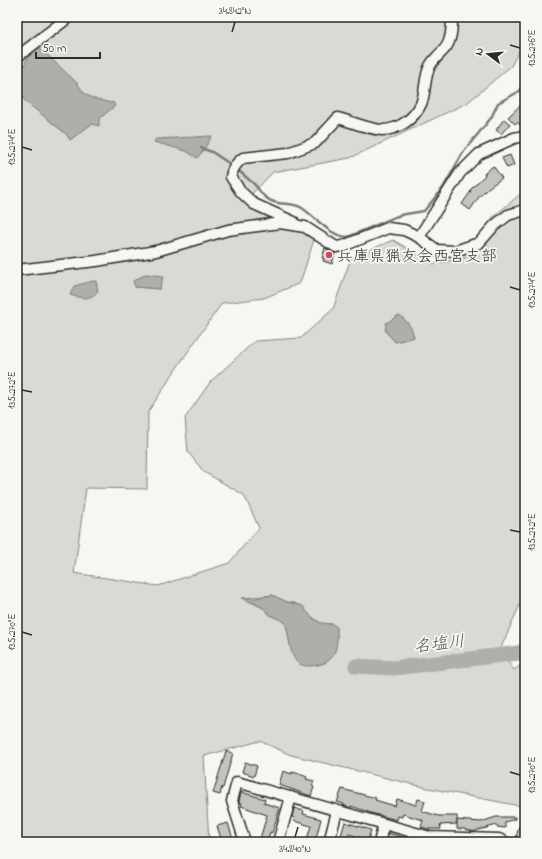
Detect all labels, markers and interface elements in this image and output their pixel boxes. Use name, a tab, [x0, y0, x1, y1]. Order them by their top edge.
text: 34.842°N	[219, 4, 252, 19]
text: 135.276°E	[525, 29, 540, 67]
scale bar	[36, 34, 100, 60]
north arrow	[468, 34, 508, 74]
text: 50 m	[42, 40, 66, 58]
text: N	[471, 46, 488, 57]
text: 135.274°E	[5, 128, 20, 166]
place label: 兵庫県猟友会西宮支部	[337, 245, 497, 269]
marker: 兵庫県猟友会西宮支部	[324, 250, 334, 260]
text: 135.274°E	[525, 271, 540, 309]
text: 135.272°E	[5, 371, 20, 409]
text: 135.272°E	[525, 513, 540, 551]
text: 135.270°E	[5, 613, 20, 651]
water label: 名塩川	[412, 629, 466, 660]
text: 135.270°E	[525, 756, 540, 794]
text: 34.840°N	[279, 842, 311, 857]

